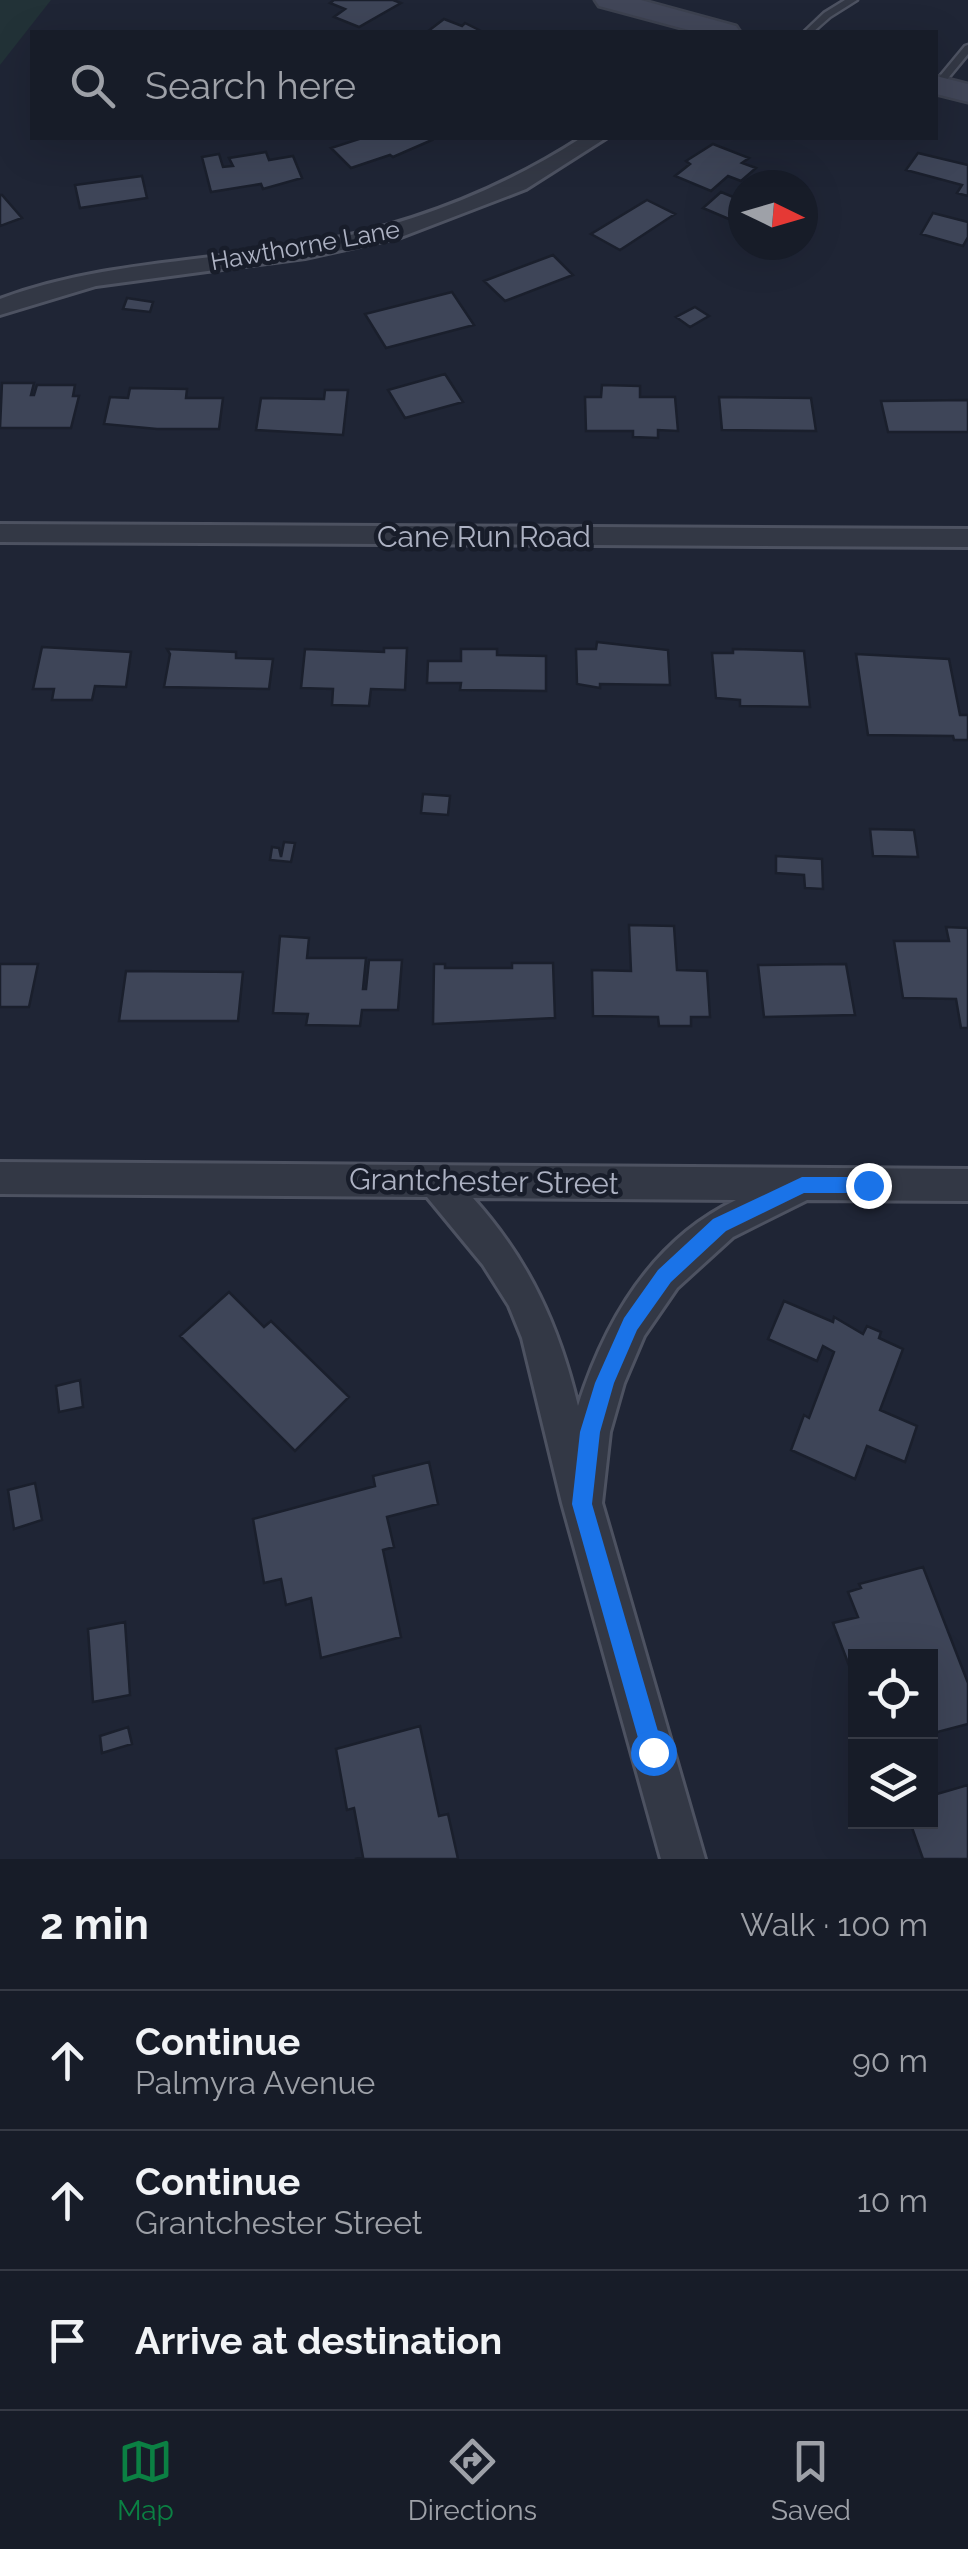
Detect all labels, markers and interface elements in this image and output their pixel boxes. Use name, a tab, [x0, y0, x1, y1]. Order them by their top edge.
search box	[30, 30, 938, 140]
icon: search	[65, 58, 120, 113]
text: Search here	[145, 63, 356, 108]
north arrow	[728, 170, 818, 260]
street label: Hawthorne Lane	[208, 214, 402, 276]
street label: Cane Run Road	[377, 519, 591, 554]
street label: Grantchester Street	[349, 1161, 619, 1201]
route end	[846, 1163, 892, 1209]
map controls	[848, 1649, 938, 1829]
button: locate	[848, 1649, 938, 1739]
route start	[631, 1730, 677, 1776]
button: layers	[848, 1739, 938, 1829]
text: 2 min	[40, 1900, 149, 1949]
text: Walk · 100 m	[740, 1906, 928, 1943]
text: Continue	[135, 2019, 300, 2064]
icon: ahead	[40, 2033, 95, 2088]
text: 90 m	[852, 2042, 928, 2079]
text: Palmyra Avenue	[135, 2064, 375, 2101]
text: Continue	[135, 2159, 300, 2204]
icon: ahead	[40, 2173, 95, 2228]
text: 10 m	[857, 2182, 928, 2219]
text: Grantchester Street	[135, 2204, 423, 2241]
icon: arrive	[40, 2313, 95, 2368]
text: Arrive at destination	[135, 2318, 502, 2363]
tab: Map	[117, 2434, 174, 2527]
tab: Directions	[408, 2434, 537, 2527]
tab: Saved	[771, 2434, 851, 2527]

